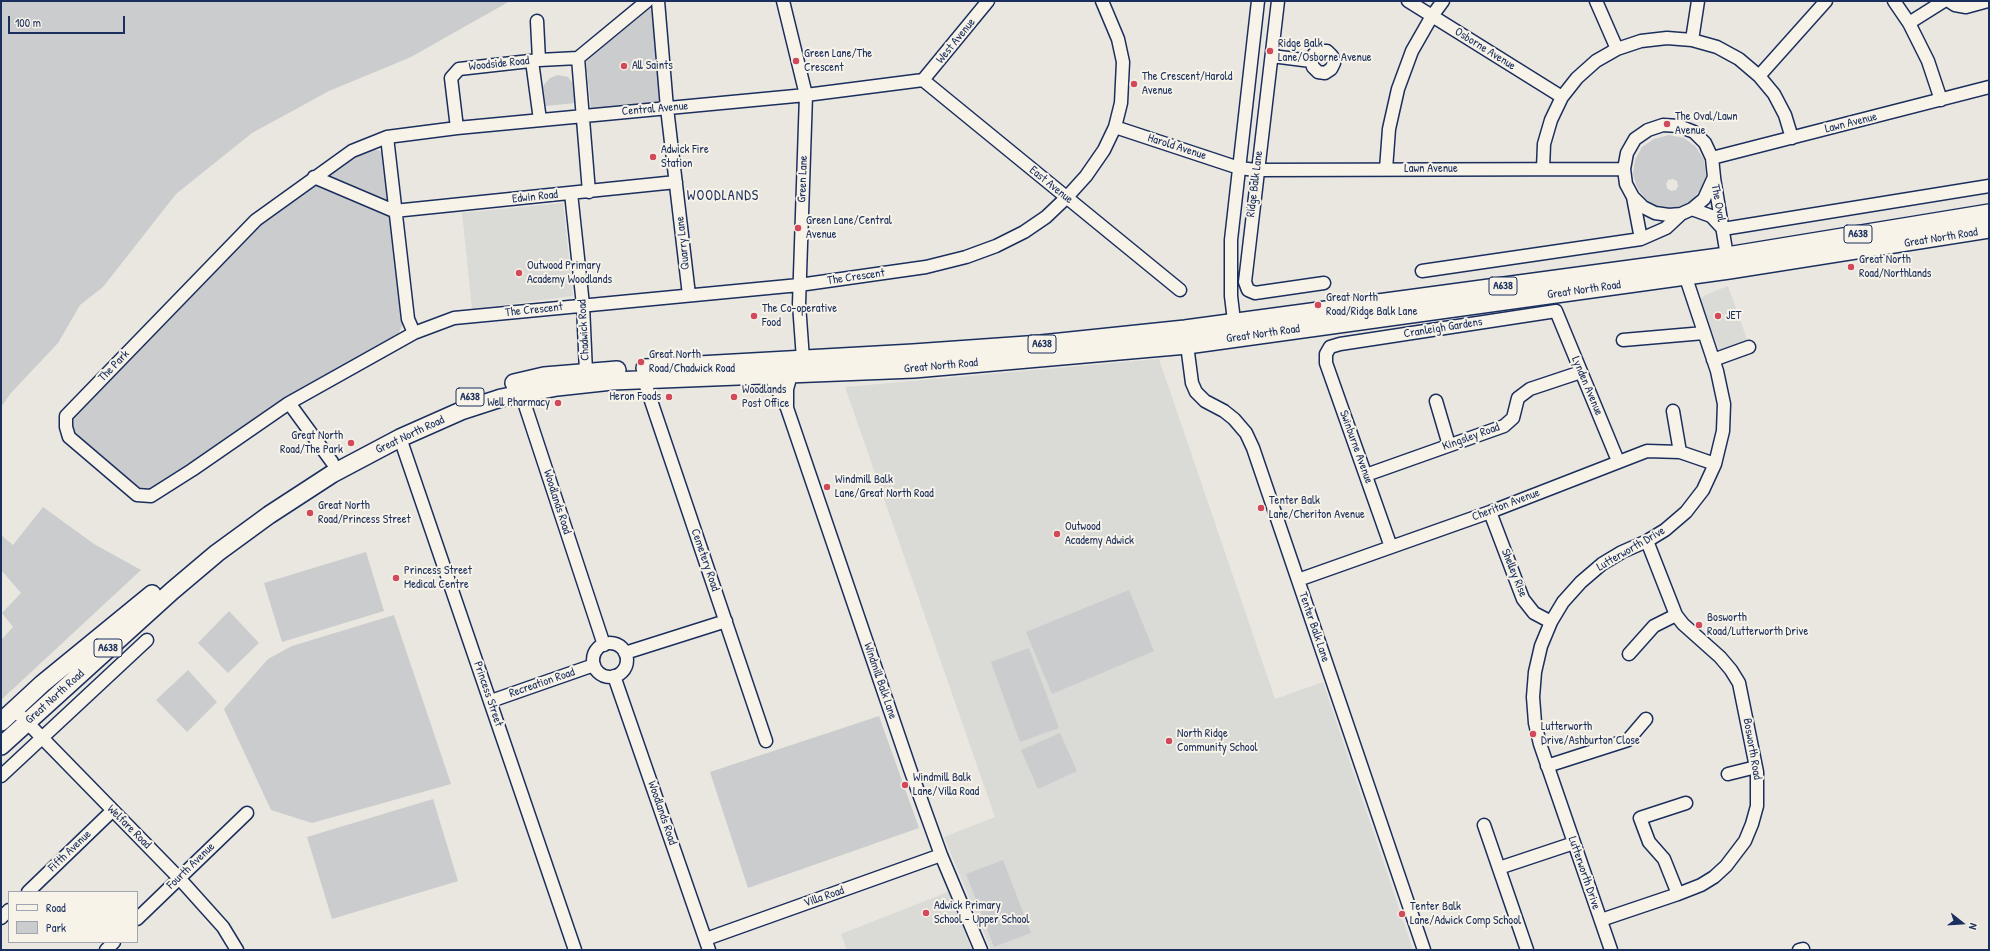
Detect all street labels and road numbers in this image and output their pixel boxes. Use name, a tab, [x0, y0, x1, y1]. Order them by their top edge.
street label: West Avenue	[933, 15, 979, 67]
street label: Osborne Avenue	[1452, 25, 1518, 73]
street label: Woodside Road	[468, 54, 530, 74]
street label: Central Avenue	[621, 99, 689, 119]
street label: Lawn Avenue	[1823, 110, 1879, 136]
street label: Harold Avenue	[1146, 131, 1208, 163]
street label: Ridge Balk Lane	[1244, 150, 1266, 218]
street label: Green Lane	[795, 155, 811, 203]
street label: Lawn Avenue	[1404, 162, 1458, 176]
street label: East Avenue	[1026, 163, 1076, 207]
street label: The Oval	[1708, 183, 1728, 223]
street label: Edwin Road	[511, 187, 559, 207]
street label: Quarry Lane	[673, 215, 693, 271]
road number: A638	[1844, 225, 1872, 243]
street label: Great North Road	[1903, 225, 1979, 251]
street label: The Crescent	[826, 266, 886, 288]
road number: A638	[1489, 277, 1517, 295]
street label: Great North Road	[1546, 278, 1622, 302]
street label: Chadwick Road	[575, 299, 593, 361]
street label: The Crescent	[505, 300, 563, 320]
street label: Cranleigh Gardens	[1403, 315, 1483, 341]
street label: Great North Road	[1225, 322, 1301, 346]
road number: A638	[1028, 335, 1056, 353]
street label: The Park	[96, 347, 132, 385]
street label: Lynden Avenue	[1568, 354, 1606, 418]
street label: Great North Road	[903, 356, 979, 376]
road number: A638	[456, 388, 484, 406]
street label: Swinburne Avenue	[1336, 408, 1376, 486]
street label: Great North Road	[373, 413, 447, 457]
street label: Kingsley Road	[1440, 420, 1502, 454]
street label: Woodlands Road	[540, 468, 574, 536]
street label: Cheriton Avenue	[1470, 486, 1542, 524]
street label: Lutterworth Drive	[1594, 524, 1668, 574]
street label: Cemetery Road	[688, 527, 722, 593]
street label: Shelley Rise	[1498, 547, 1530, 599]
street label: Tenter Balk Lane	[1295, 590, 1333, 664]
road number: A638	[94, 639, 122, 657]
street label: Windmill Balk Lane	[860, 641, 900, 721]
street label: Princess Street	[470, 660, 506, 728]
street label: Recreation Road	[507, 665, 577, 701]
street label: Great North Road	[23, 667, 87, 727]
street label: Bosworth Road	[1740, 717, 1764, 781]
street label: Woodlands Road	[644, 779, 680, 847]
street label: Welfare Road	[104, 802, 154, 852]
street label: Fifth Avenue	[46, 827, 94, 875]
street label: Lutterworth Drive	[1565, 835, 1603, 911]
street label: Fourth Avenue	[164, 840, 218, 892]
street label: Villa Road	[802, 883, 846, 911]

